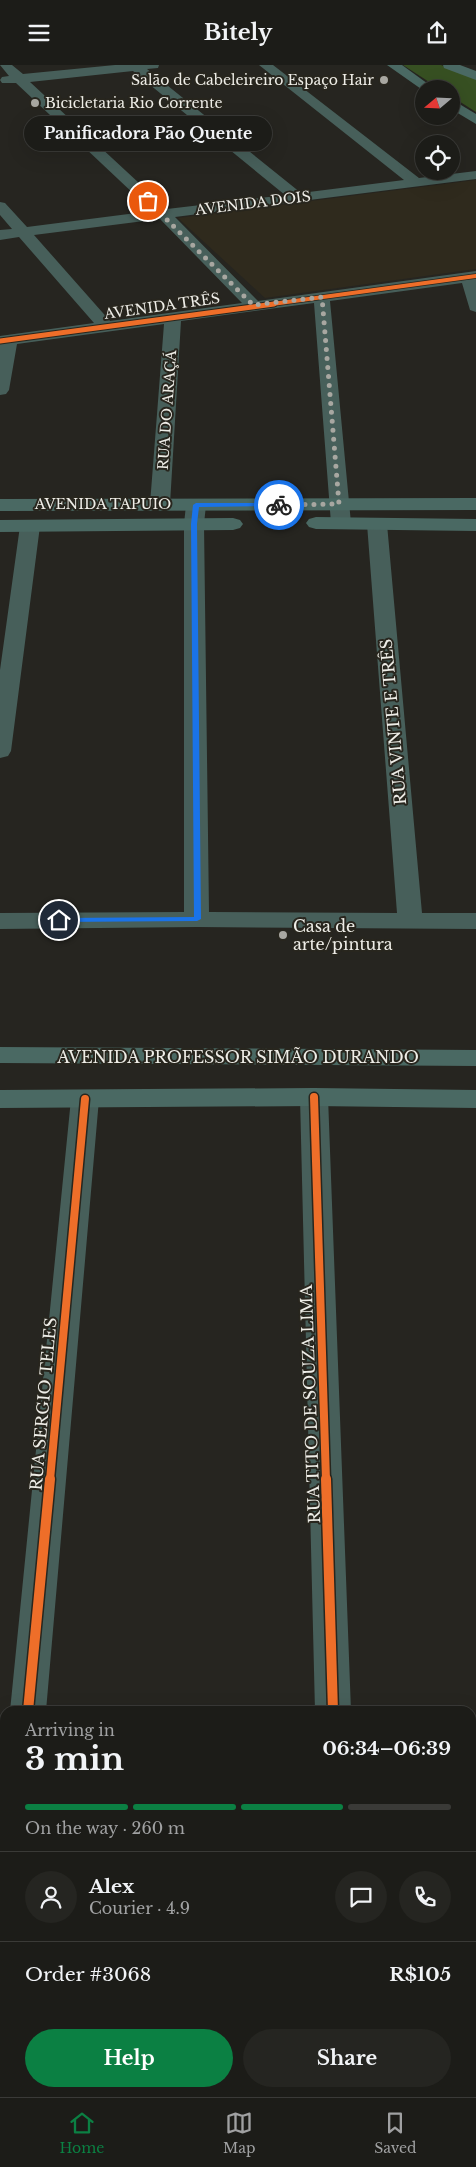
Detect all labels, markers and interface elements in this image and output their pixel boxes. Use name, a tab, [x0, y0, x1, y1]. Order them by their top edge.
icon: menu	[25, 19, 53, 47]
text: Bitely	[204, 19, 272, 46]
icon: share	[423, 19, 451, 47]
place label: Salão de Cabeleireiro Espaço Hair	[131, 71, 374, 89]
marker: Salão de Cabeleireiro Espaço Hair	[378, 74, 390, 86]
north arrow	[415, 80, 460, 125]
map controls	[415, 80, 460, 180]
place label: Bicicletaria Rio Corrente	[45, 94, 223, 112]
marker: Bicicletaria Rio Corrente	[29, 97, 41, 109]
callout: Panificadora Pão Quente	[24, 116, 272, 151]
text: Panificadora Pão Quente	[44, 123, 252, 143]
button: locate	[415, 135, 460, 180]
pin	[127, 180, 169, 222]
icon: bag	[134, 187, 162, 215]
street label: AVENIDA DOIS	[193, 187, 312, 219]
street label: AVENIDA TRÊS	[102, 288, 221, 323]
street label: RUA DO ARAÇÁ	[154, 349, 180, 470]
courier	[254, 480, 304, 530]
icon: bike	[265, 491, 293, 519]
street label: AVENIDA TAPUIO	[34, 495, 171, 513]
street label: RUA VINTE E TRÊS	[376, 638, 410, 806]
pin	[38, 899, 80, 941]
icon: home	[45, 906, 73, 934]
place label: Casa de arte/pintura	[293, 916, 393, 954]
marker: Casa de arte/pintura	[277, 929, 289, 941]
street label: AVENIDA PROFESSOR SIMÃO DURANDO	[56, 1046, 419, 1067]
street label: RUA TITO DE SOUZA LIMA	[296, 1284, 324, 1524]
street label: RUA SERGIO TELES	[25, 1317, 61, 1491]
text: Arriving in	[25, 1720, 115, 1740]
text: 06:34–06:39	[322, 1737, 451, 1760]
text: 3 min	[25, 1739, 124, 1779]
text: On the way · 260 m	[25, 1818, 185, 1838]
button: person	[25, 1871, 77, 1923]
button: chat	[335, 1871, 387, 1923]
button: phone	[399, 1871, 451, 1923]
text: Alex	[89, 1875, 134, 1898]
text: Courier · 4.9	[89, 1898, 190, 1918]
text: Order #3068	[25, 1963, 151, 1986]
text: R$105	[389, 1963, 451, 1986]
button: Help	[25, 2029, 233, 2087]
button: Share	[243, 2029, 451, 2087]
tab: Home	[59, 2109, 104, 2157]
tab: Map	[223, 2109, 256, 2157]
tab: Saved	[374, 2109, 417, 2157]

